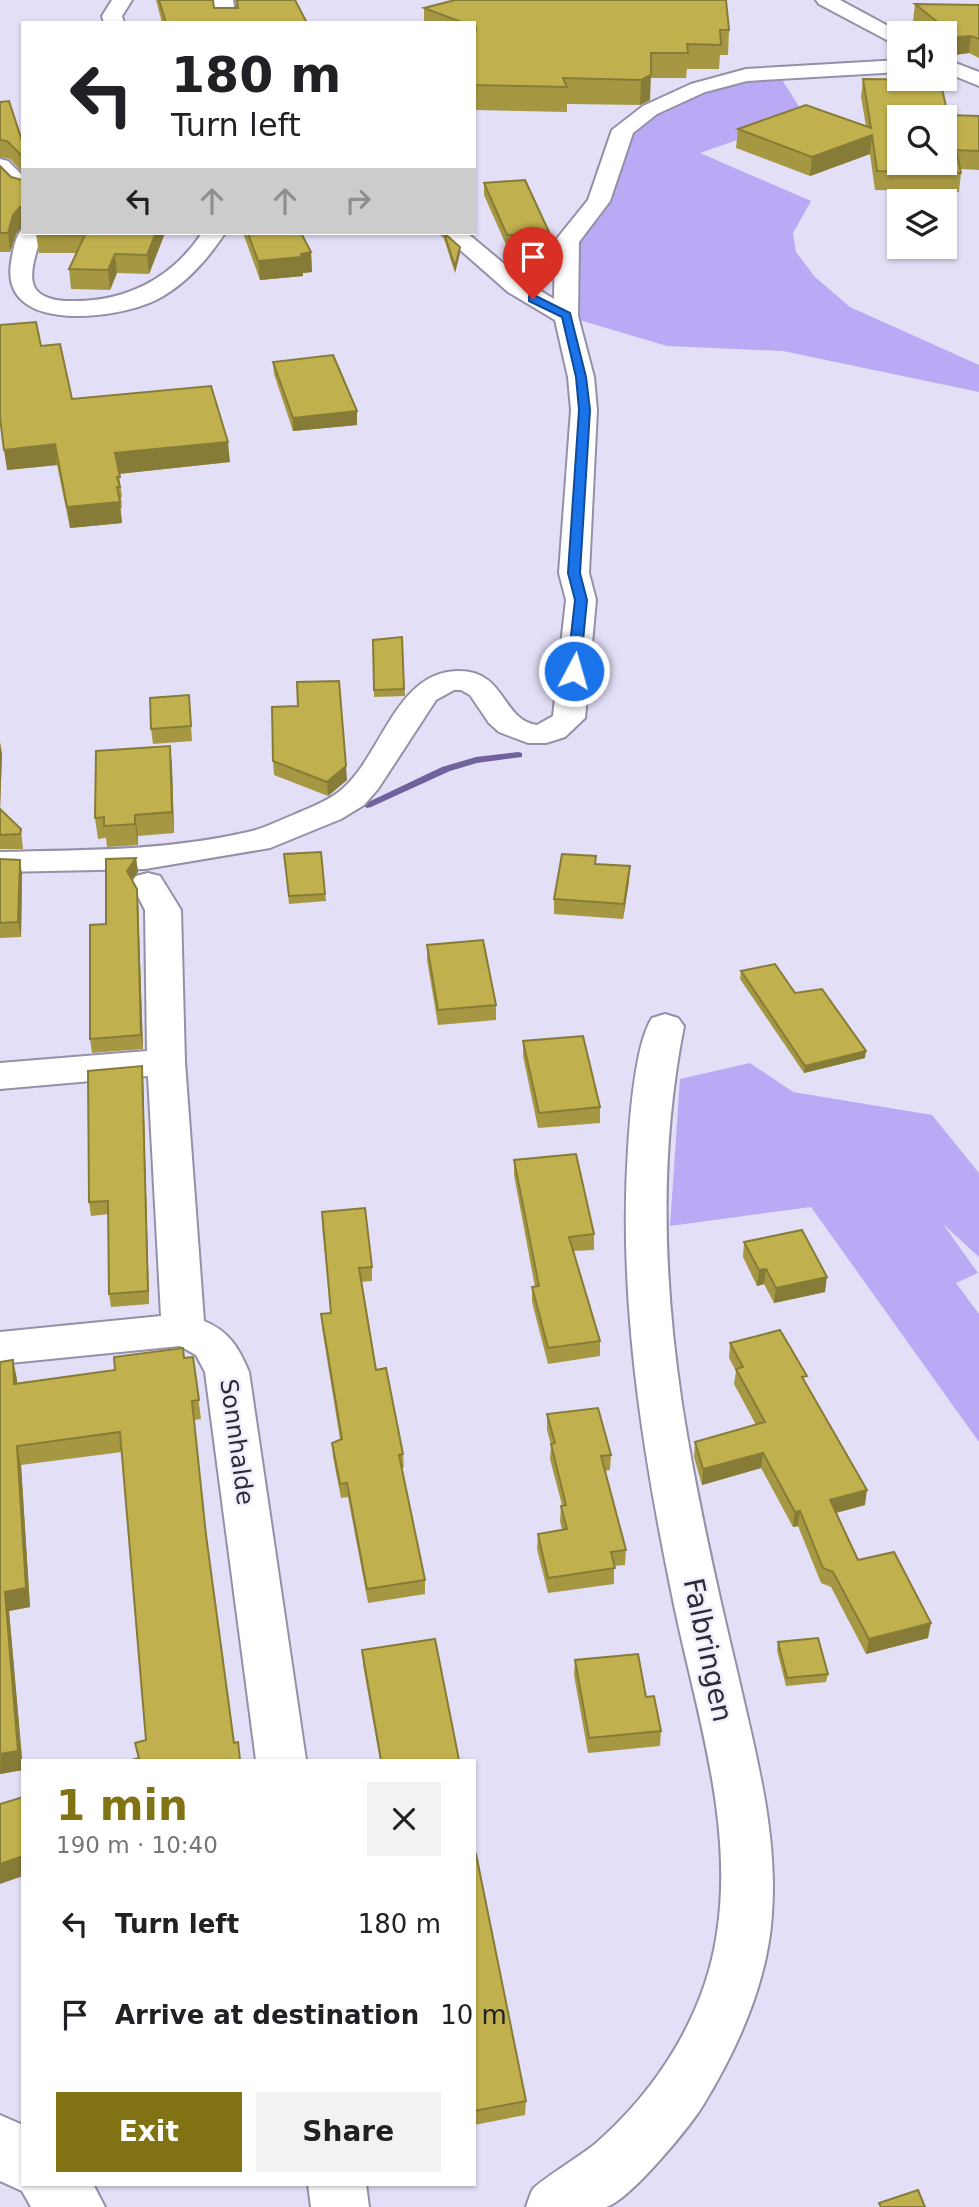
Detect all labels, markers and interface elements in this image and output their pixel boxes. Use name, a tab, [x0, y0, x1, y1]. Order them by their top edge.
map controls	[887, 21, 957, 259]
button: sound	[887, 21, 957, 91]
text: 180 m	[171, 47, 341, 104]
icon: left	[56, 49, 147, 140]
button: search	[887, 105, 957, 175]
text: Turn left	[171, 106, 301, 144]
icon: left	[120, 182, 158, 220]
icon: ahead	[193, 182, 231, 220]
icon: ahead	[266, 182, 304, 220]
icon: right	[339, 182, 377, 220]
button: layers	[887, 189, 957, 259]
pin	[503, 227, 563, 299]
icon: arrive	[514, 238, 552, 276]
position arrow	[537, 634, 611, 708]
street label: Sonnhalde	[214, 1377, 260, 1507]
street label: Falbringen	[677, 1575, 739, 1725]
text: 1 min	[56, 1781, 188, 1830]
button: close	[367, 1782, 441, 1856]
text: 190 m · 10:40	[56, 1832, 218, 1858]
icon: left	[56, 1905, 94, 1943]
text: Turn left	[115, 1909, 239, 1939]
text: 180 m	[358, 1909, 441, 1939]
icon: arrive	[56, 1996, 94, 2034]
text: Arrive at destination	[115, 2000, 419, 2030]
text: 10 m	[440, 2000, 507, 2030]
button: Exit	[56, 2092, 242, 2172]
button: Share	[256, 2092, 441, 2172]

